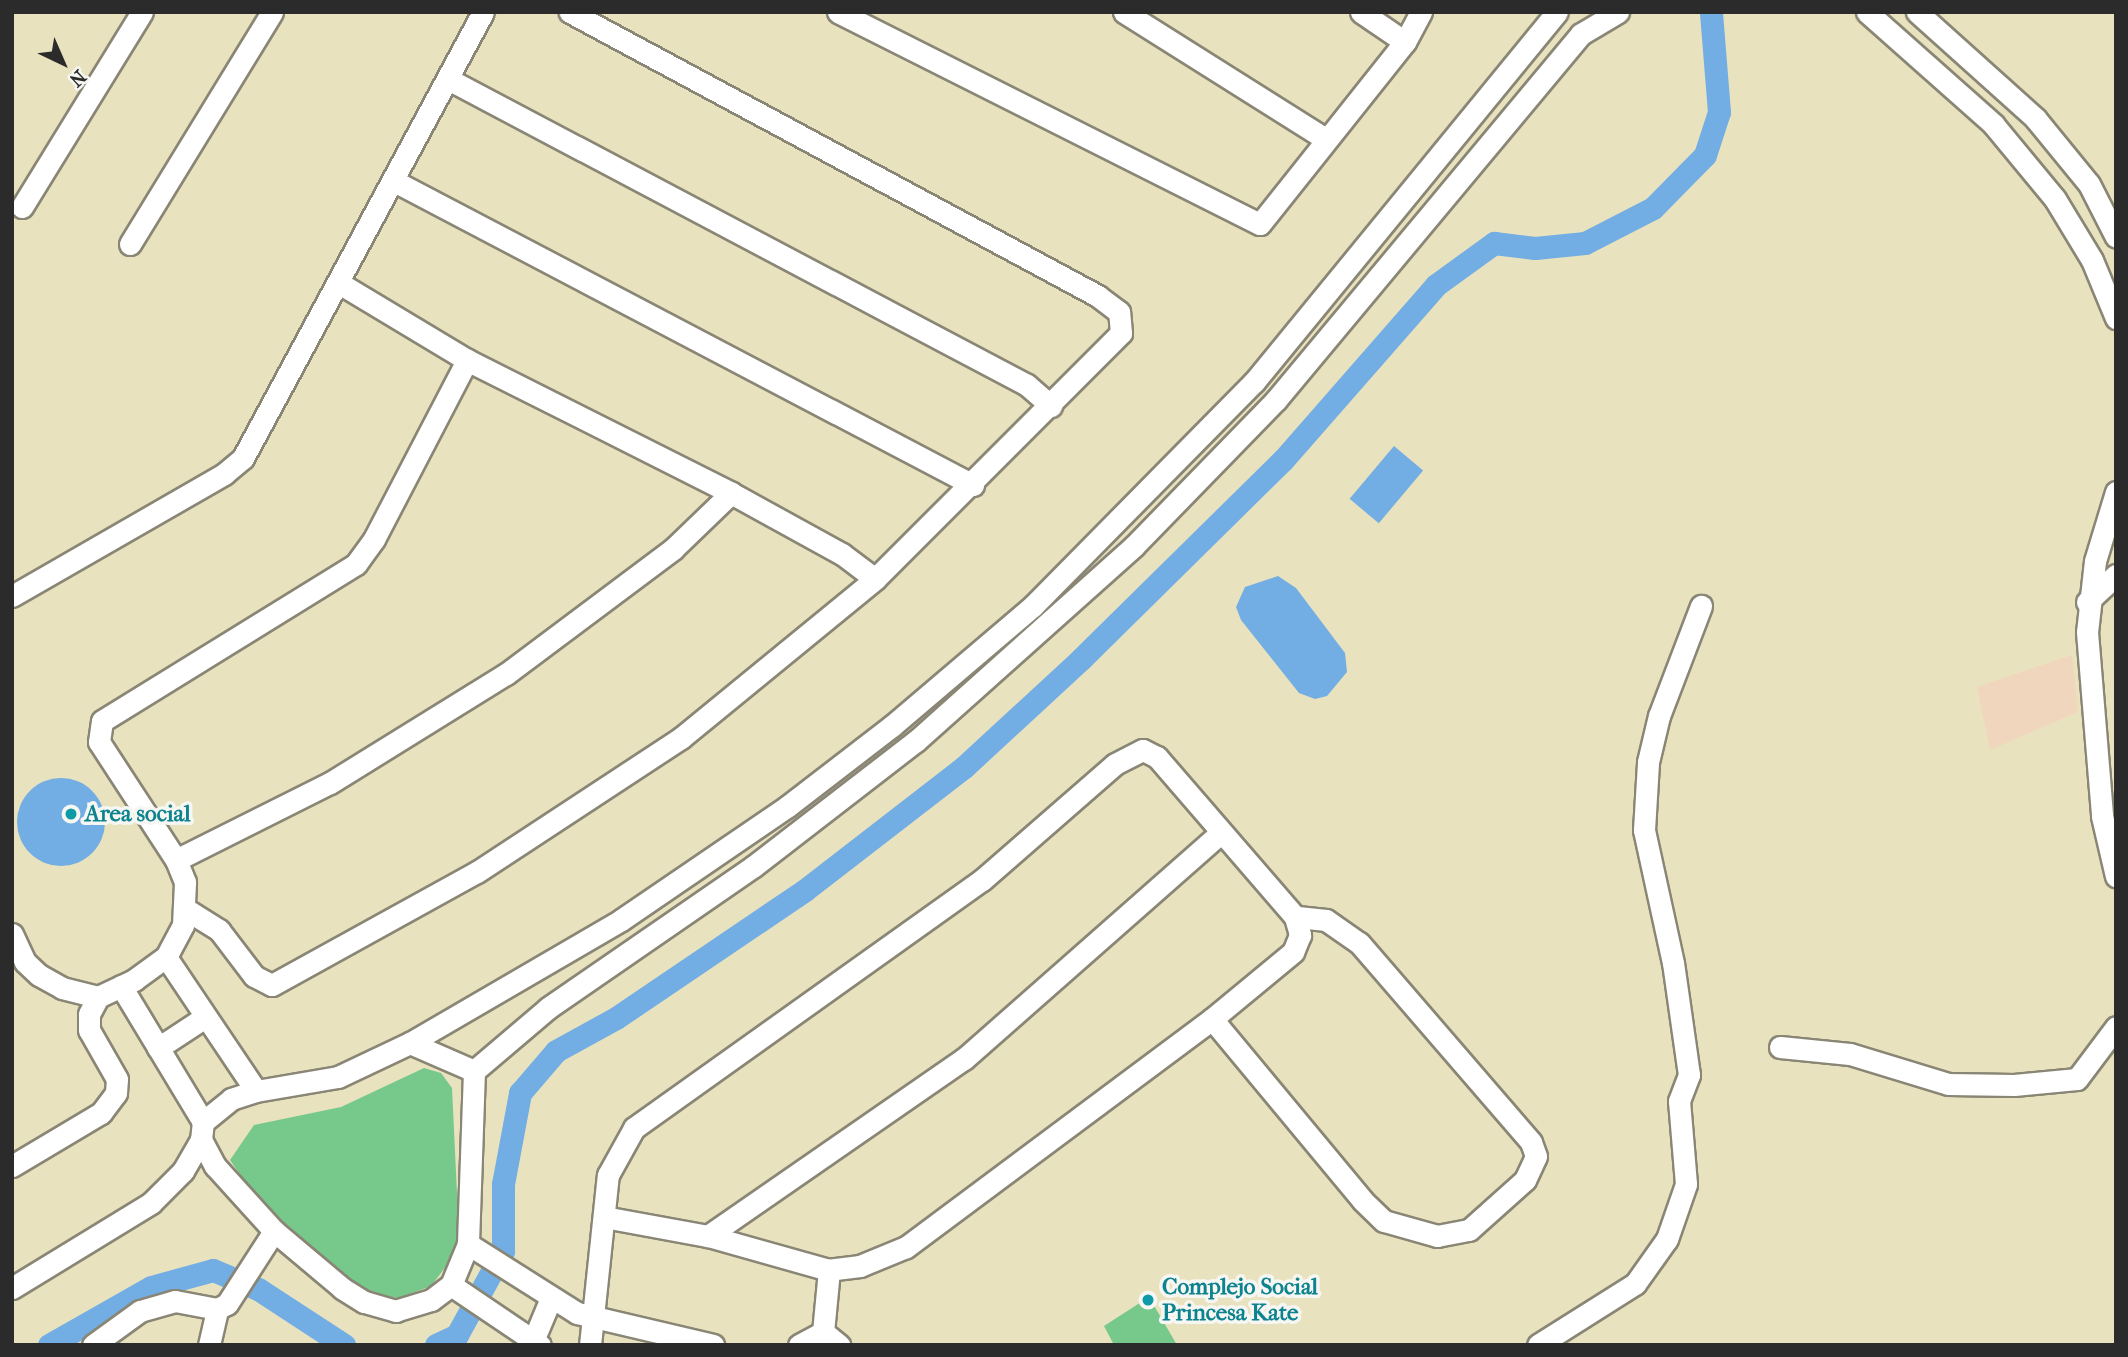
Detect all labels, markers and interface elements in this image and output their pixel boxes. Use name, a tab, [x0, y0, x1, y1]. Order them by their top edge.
north arrow	[28, 28, 98, 98]
text: N	[65, 65, 90, 91]
place label: Area social	[85, 800, 191, 828]
marker: Area social	[63, 806, 79, 822]
place label: Complejo Social Princesa Kate	[1162, 1273, 1318, 1327]
marker: Complejo Social Princesa Kate	[1140, 1292, 1156, 1308]

